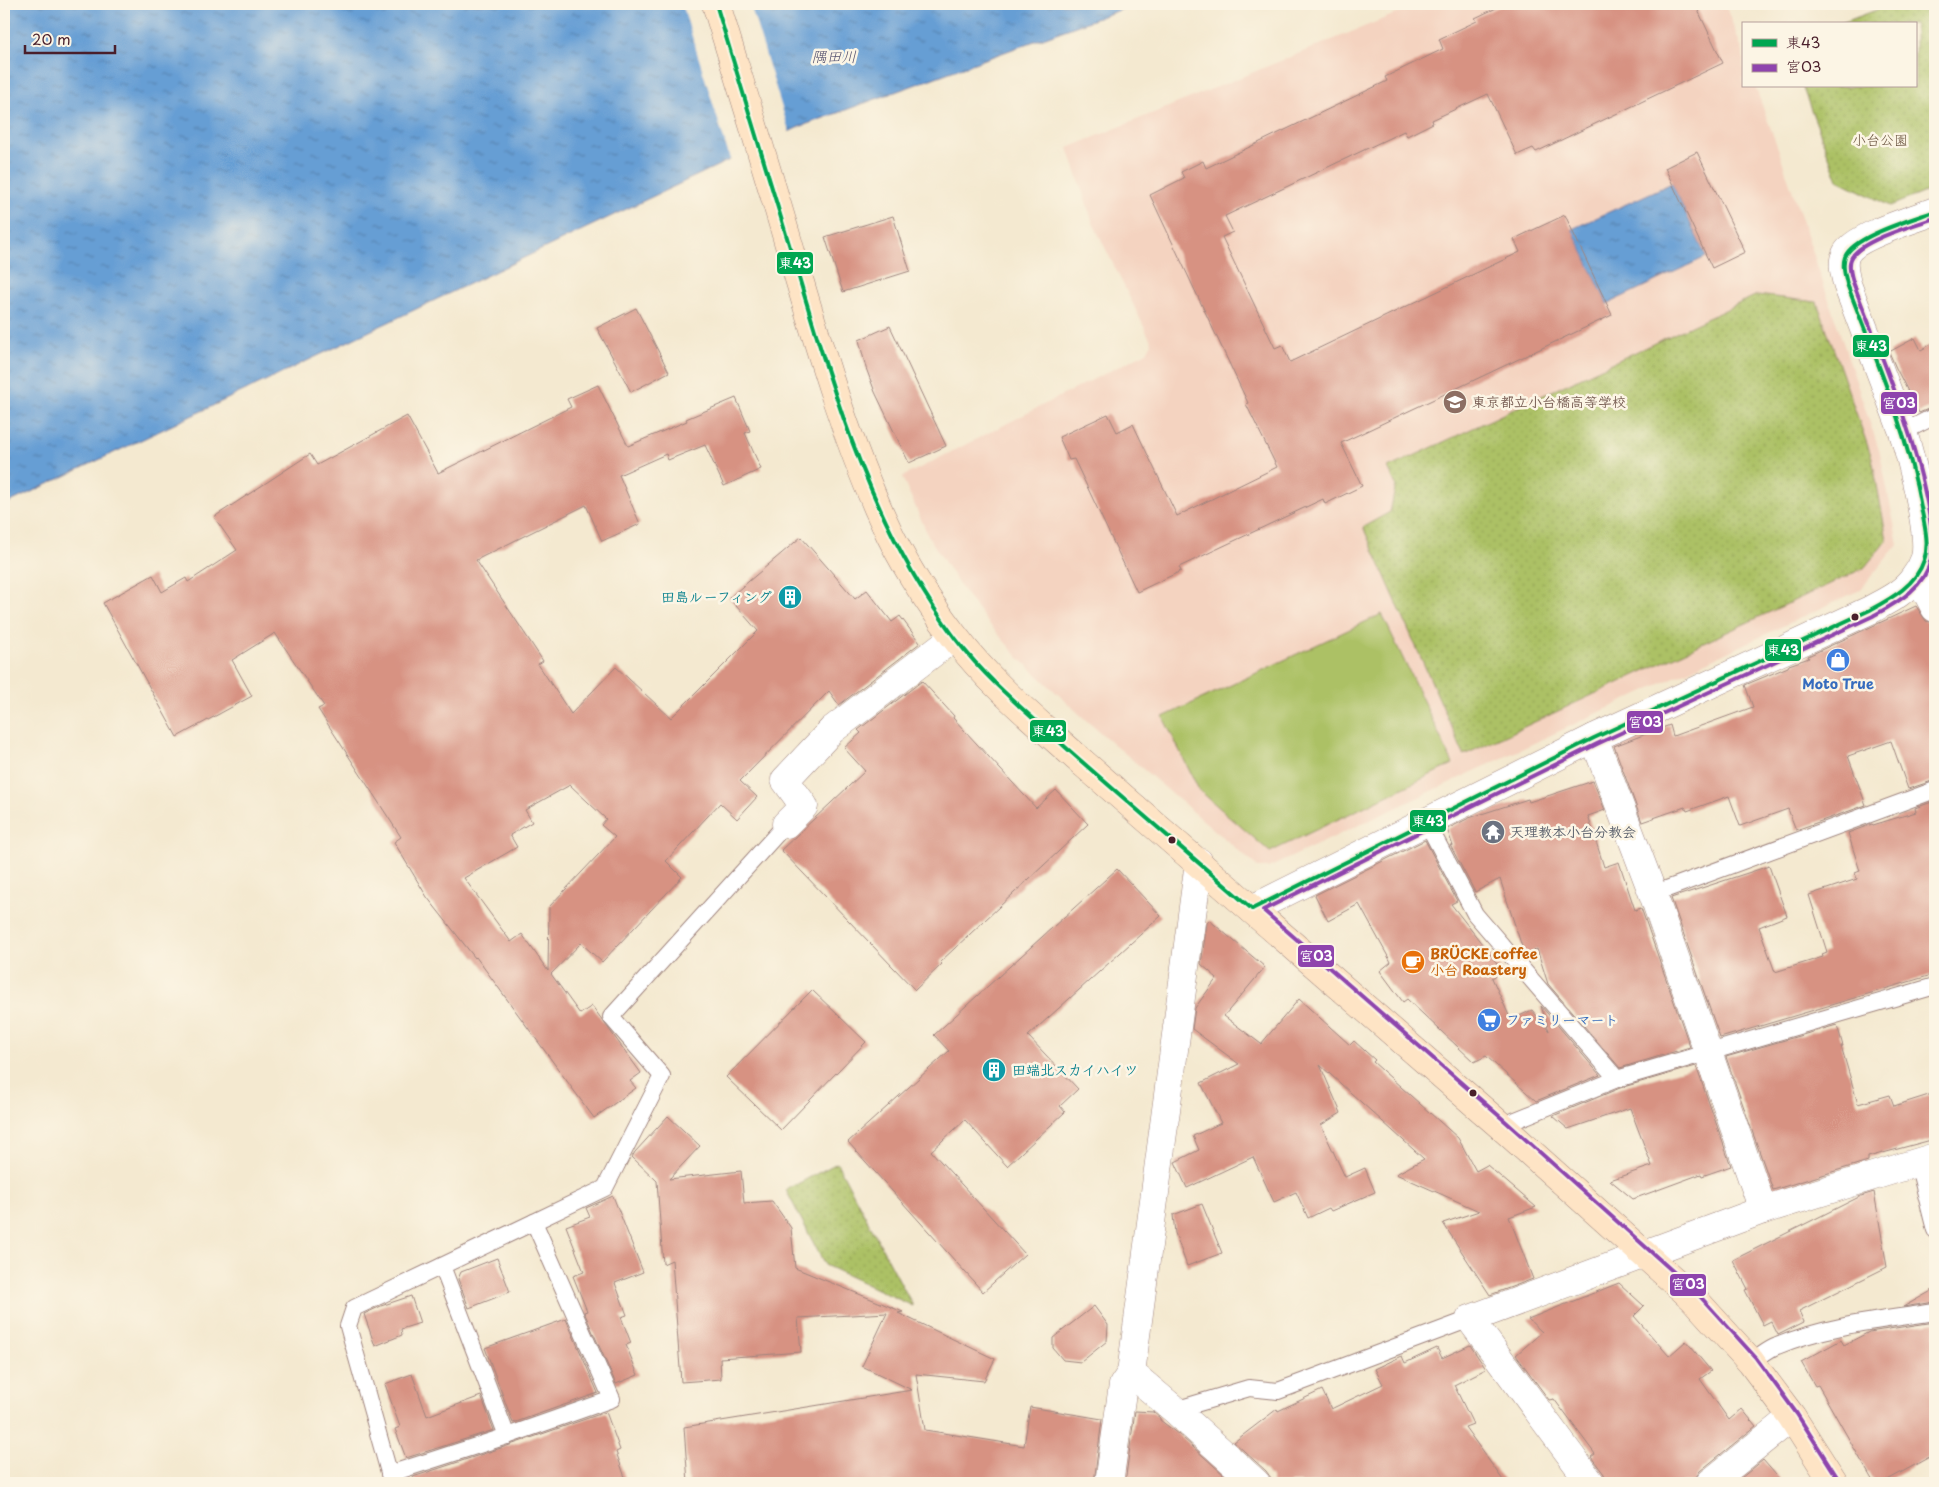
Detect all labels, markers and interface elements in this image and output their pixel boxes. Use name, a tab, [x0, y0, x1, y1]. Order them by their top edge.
scale bar	[25, 22, 115, 54]
legend	[1742, 22, 1916, 88]
text: 20 m	[32, 27, 71, 50]
text: 東43	[1786, 30, 1820, 53]
water label: 隅田川	[811, 44, 857, 67]
text: 宮03	[1786, 54, 1822, 77]
park label: 小台公園	[1852, 129, 1908, 150]
line badge: 東43	[776, 251, 814, 275]
text: 東43	[779, 252, 811, 273]
line badge: 東43	[1852, 334, 1890, 358]
text: 東43	[1855, 335, 1887, 356]
school or university icon: 東京都立小台橋高等学校	[1442, 389, 1468, 415]
place label: 東京都立小台橋高等学校	[1472, 391, 1626, 412]
line badge: 宮03	[1880, 391, 1918, 415]
text: 宮03	[1882, 392, 1916, 413]
building icon: 田島ルーフィング	[777, 584, 803, 610]
place label: 田島ルーフィング	[661, 586, 772, 607]
unlabelled marker	[1850, 612, 1860, 622]
line badge: 東43	[1764, 638, 1802, 662]
text: 東43	[1767, 639, 1799, 660]
shop icon: Moto True	[1825, 647, 1851, 673]
place label: Moto True	[1802, 673, 1874, 694]
line badge: 宮03	[1626, 710, 1664, 734]
text: 宮03	[1628, 711, 1662, 732]
line badge: 東43	[1029, 719, 1067, 743]
text: 東43	[1032, 720, 1064, 741]
line badge: 東43	[1409, 809, 1447, 833]
text: 東43	[1412, 810, 1444, 831]
temple icon: 天理教本小台分教会	[1480, 819, 1506, 845]
place label: 天理教本小台分教会	[1510, 821, 1636, 842]
unlabelled marker	[1167, 835, 1177, 845]
place label: BRÜCKE coffee 小台 Roastery	[1430, 943, 1538, 980]
line badge: 宮03	[1297, 944, 1335, 968]
text: 宮03	[1299, 945, 1333, 966]
cafe icon: BRÜCKE coffee 小台 Roastery	[1400, 949, 1426, 975]
supermarket icon: ファミリーマート	[1476, 1007, 1502, 1033]
place label: ファミリーマート	[1506, 1009, 1619, 1030]
building icon: 田端北スカイハイツ	[981, 1057, 1007, 1083]
place label: 田端北スカイハイツ	[1012, 1059, 1138, 1080]
unlabelled marker	[1468, 1088, 1478, 1098]
line badge: 宮03	[1669, 1273, 1707, 1297]
text: 宮03	[1671, 1273, 1705, 1294]

